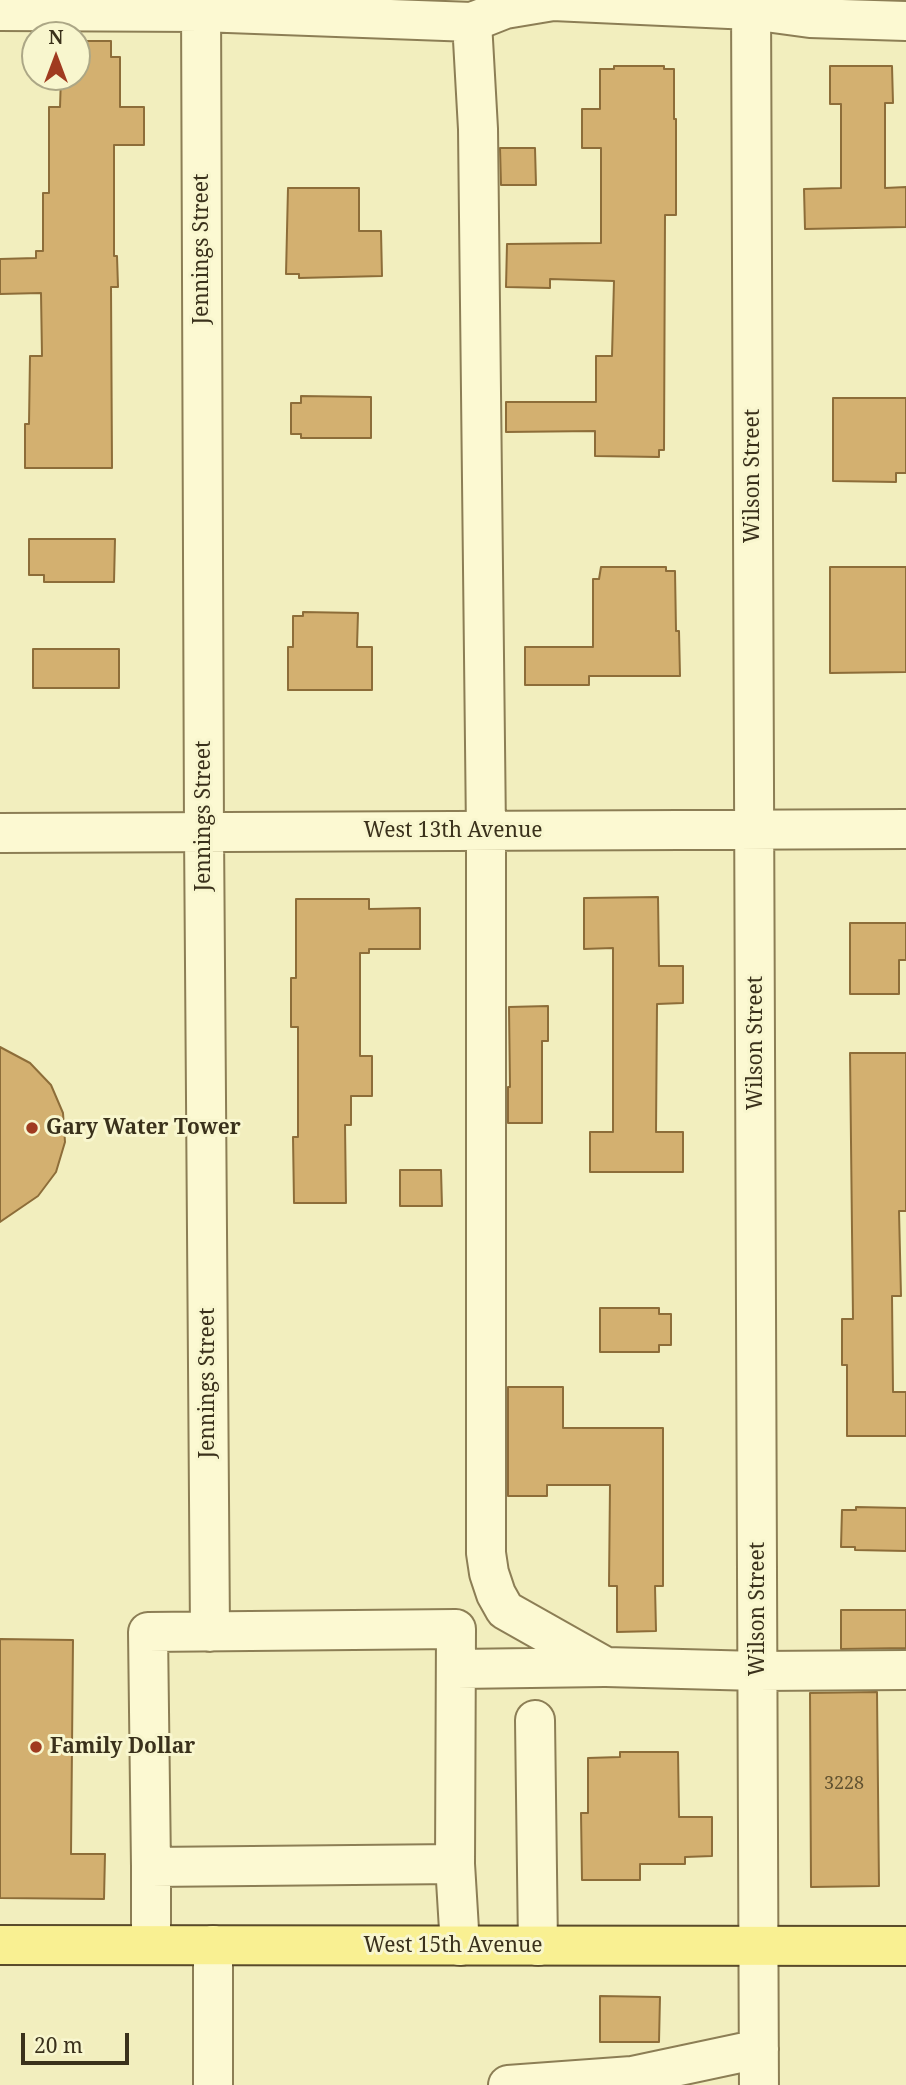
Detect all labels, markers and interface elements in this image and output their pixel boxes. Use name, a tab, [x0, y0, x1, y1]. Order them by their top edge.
north arrow	[21, 21, 91, 91]
text: N	[49, 24, 63, 50]
street label: Jennings Street	[189, 174, 215, 324]
street label: Wilson Street	[740, 409, 766, 543]
street label: Jennings Street	[191, 741, 217, 891]
street label: West 13th Avenue	[363, 818, 543, 844]
street label: Wilson Street	[743, 976, 769, 1110]
place label: Gary Water Tower	[46, 1115, 241, 1141]
marker: Gary Water Tower	[24, 1120, 40, 1136]
street label: Jennings Street	[195, 1308, 221, 1458]
street label: Wilson Street	[745, 1542, 771, 1676]
place label: Family Dollar	[50, 1734, 195, 1760]
marker: Family Dollar	[28, 1739, 44, 1755]
house number: 3228	[824, 1773, 864, 1795]
street label: West 15th Avenue	[363, 1933, 543, 1959]
scale bar	[24, 2018, 133, 2062]
text: 20 m	[34, 2031, 83, 2059]

